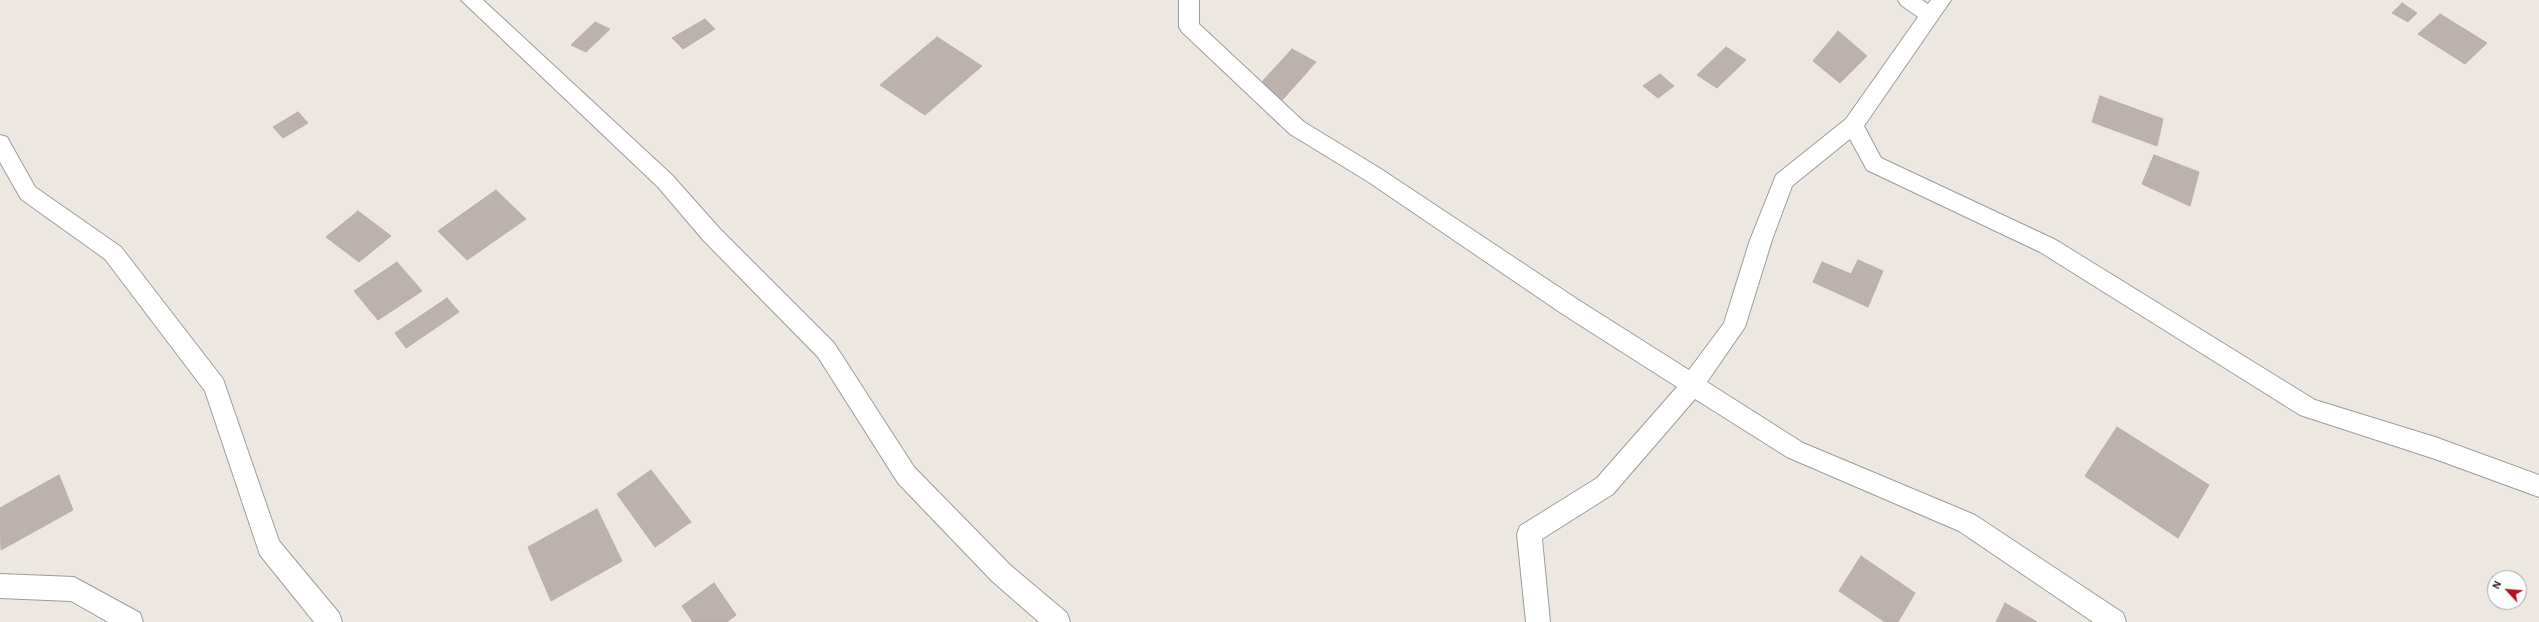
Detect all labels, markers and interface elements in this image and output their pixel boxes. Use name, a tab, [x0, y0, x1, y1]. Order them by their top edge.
north arrow	[2487, 570, 2527, 610]
text: N	[2490, 579, 2503, 591]

